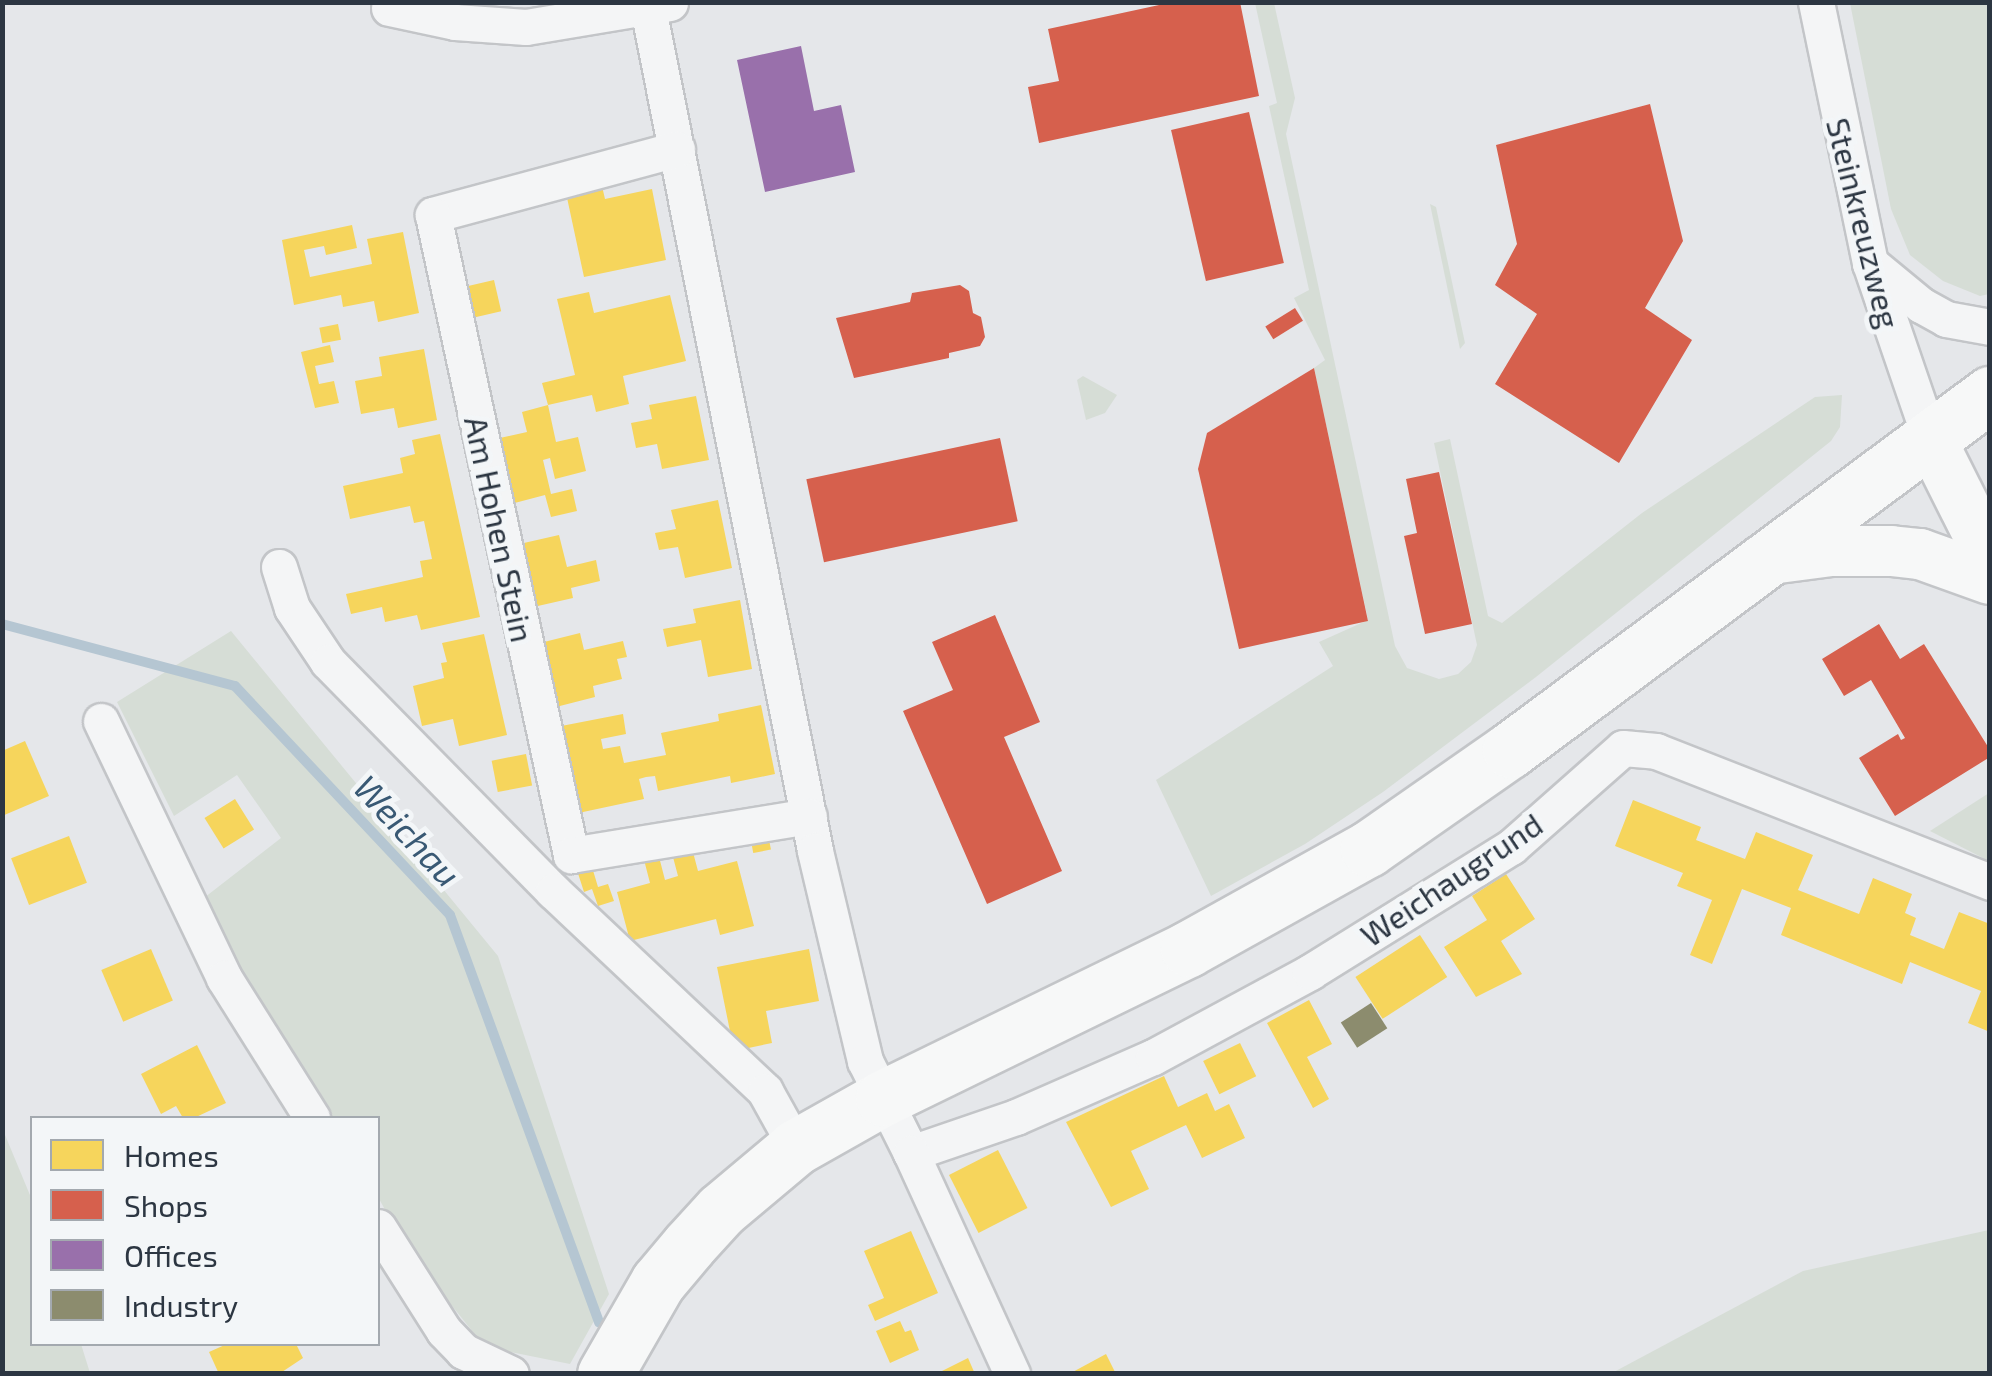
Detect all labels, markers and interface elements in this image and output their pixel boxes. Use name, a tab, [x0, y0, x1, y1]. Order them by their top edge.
street label: Steinkreuzweg	[1819, 114, 1909, 332]
street label: Am Hohen Stein	[457, 413, 543, 645]
water label: Weichau	[346, 766, 470, 894]
street label: Weichaugrund	[1353, 804, 1549, 954]
legend	[30, 1116, 380, 1346]
text: Homes	[124, 1137, 219, 1173]
text: Shops	[124, 1187, 208, 1223]
text: Offices	[124, 1237, 218, 1273]
text: Industry	[124, 1287, 238, 1323]

